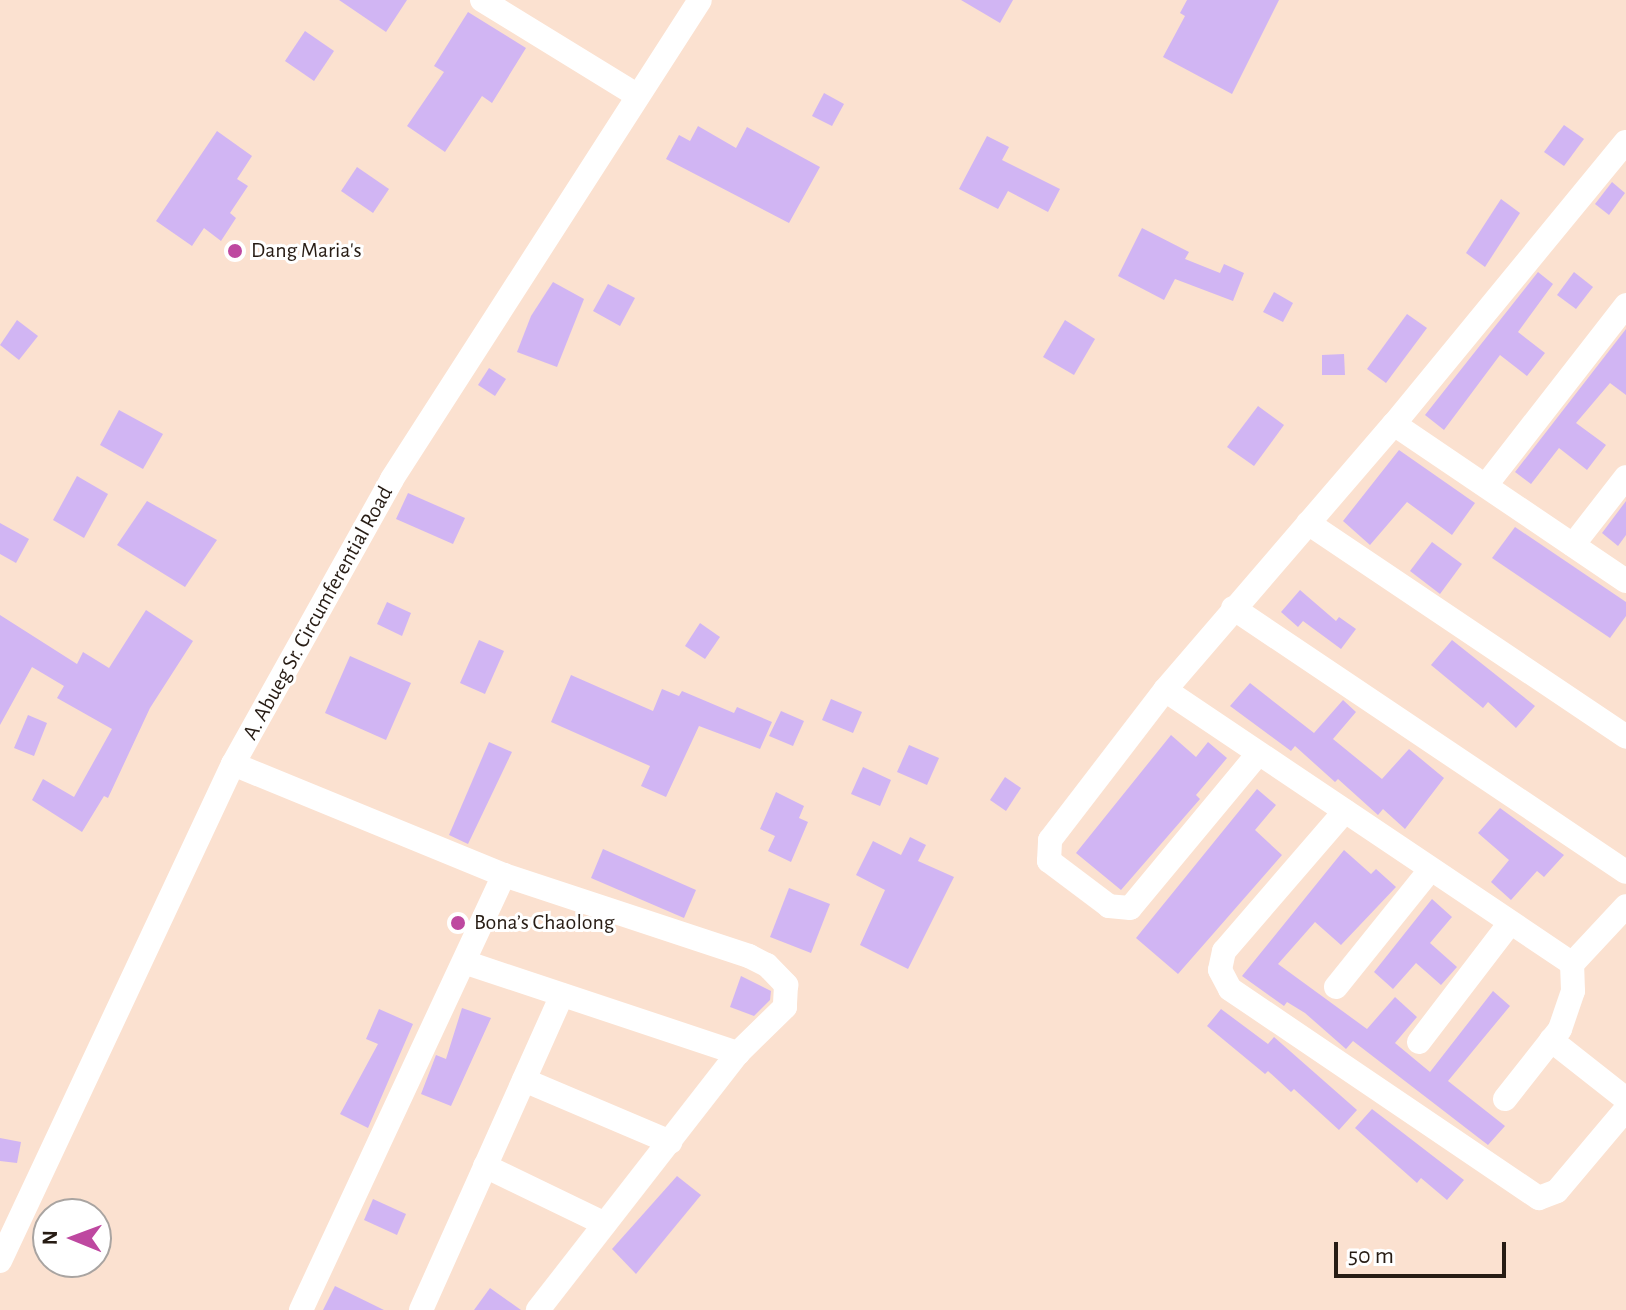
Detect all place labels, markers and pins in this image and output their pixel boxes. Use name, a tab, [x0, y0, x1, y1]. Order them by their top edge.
place label: Dang Maria's	[251, 238, 362, 264]
marker: Dang Maria's	[226, 242, 244, 260]
place label: Bona’s Chaolong	[474, 910, 614, 936]
marker: Bona’s Chaolong	[449, 914, 467, 932]

